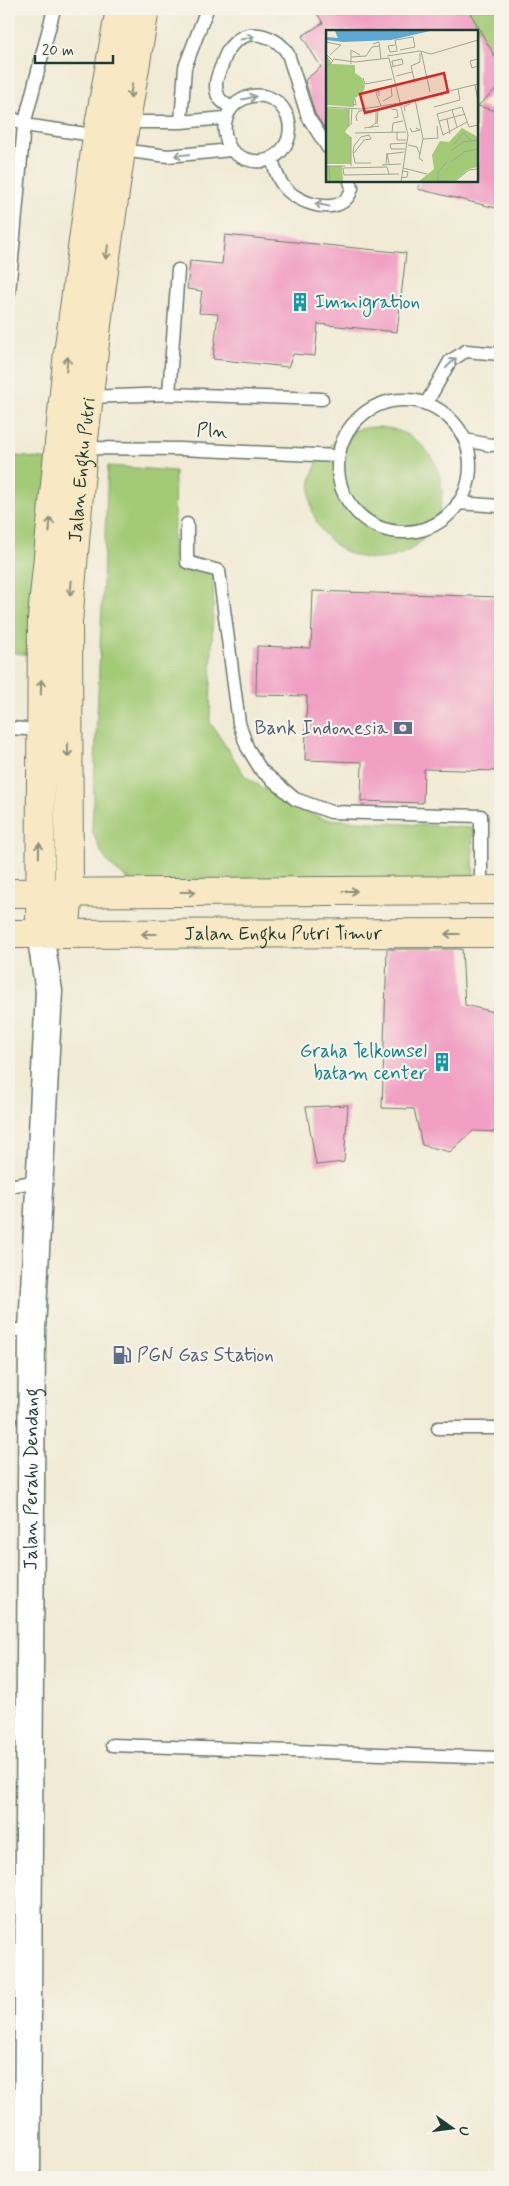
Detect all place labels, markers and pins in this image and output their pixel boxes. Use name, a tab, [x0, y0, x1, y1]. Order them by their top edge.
place label: Immigration	[315, 290, 420, 317]
building icon: Immigration	[289, 291, 311, 313]
place label: Bank Indonesia	[255, 716, 389, 741]
bank icon: Bank Indonesia	[392, 717, 414, 739]
place label: Graha Telkomsel batam center	[300, 1039, 427, 1086]
building icon: Graha Telkomsel batam center	[431, 1051, 453, 1073]
place label: PGN Gas Station	[137, 1343, 274, 1368]
fuel station icon: PGN Gas Station	[111, 1344, 133, 1366]

